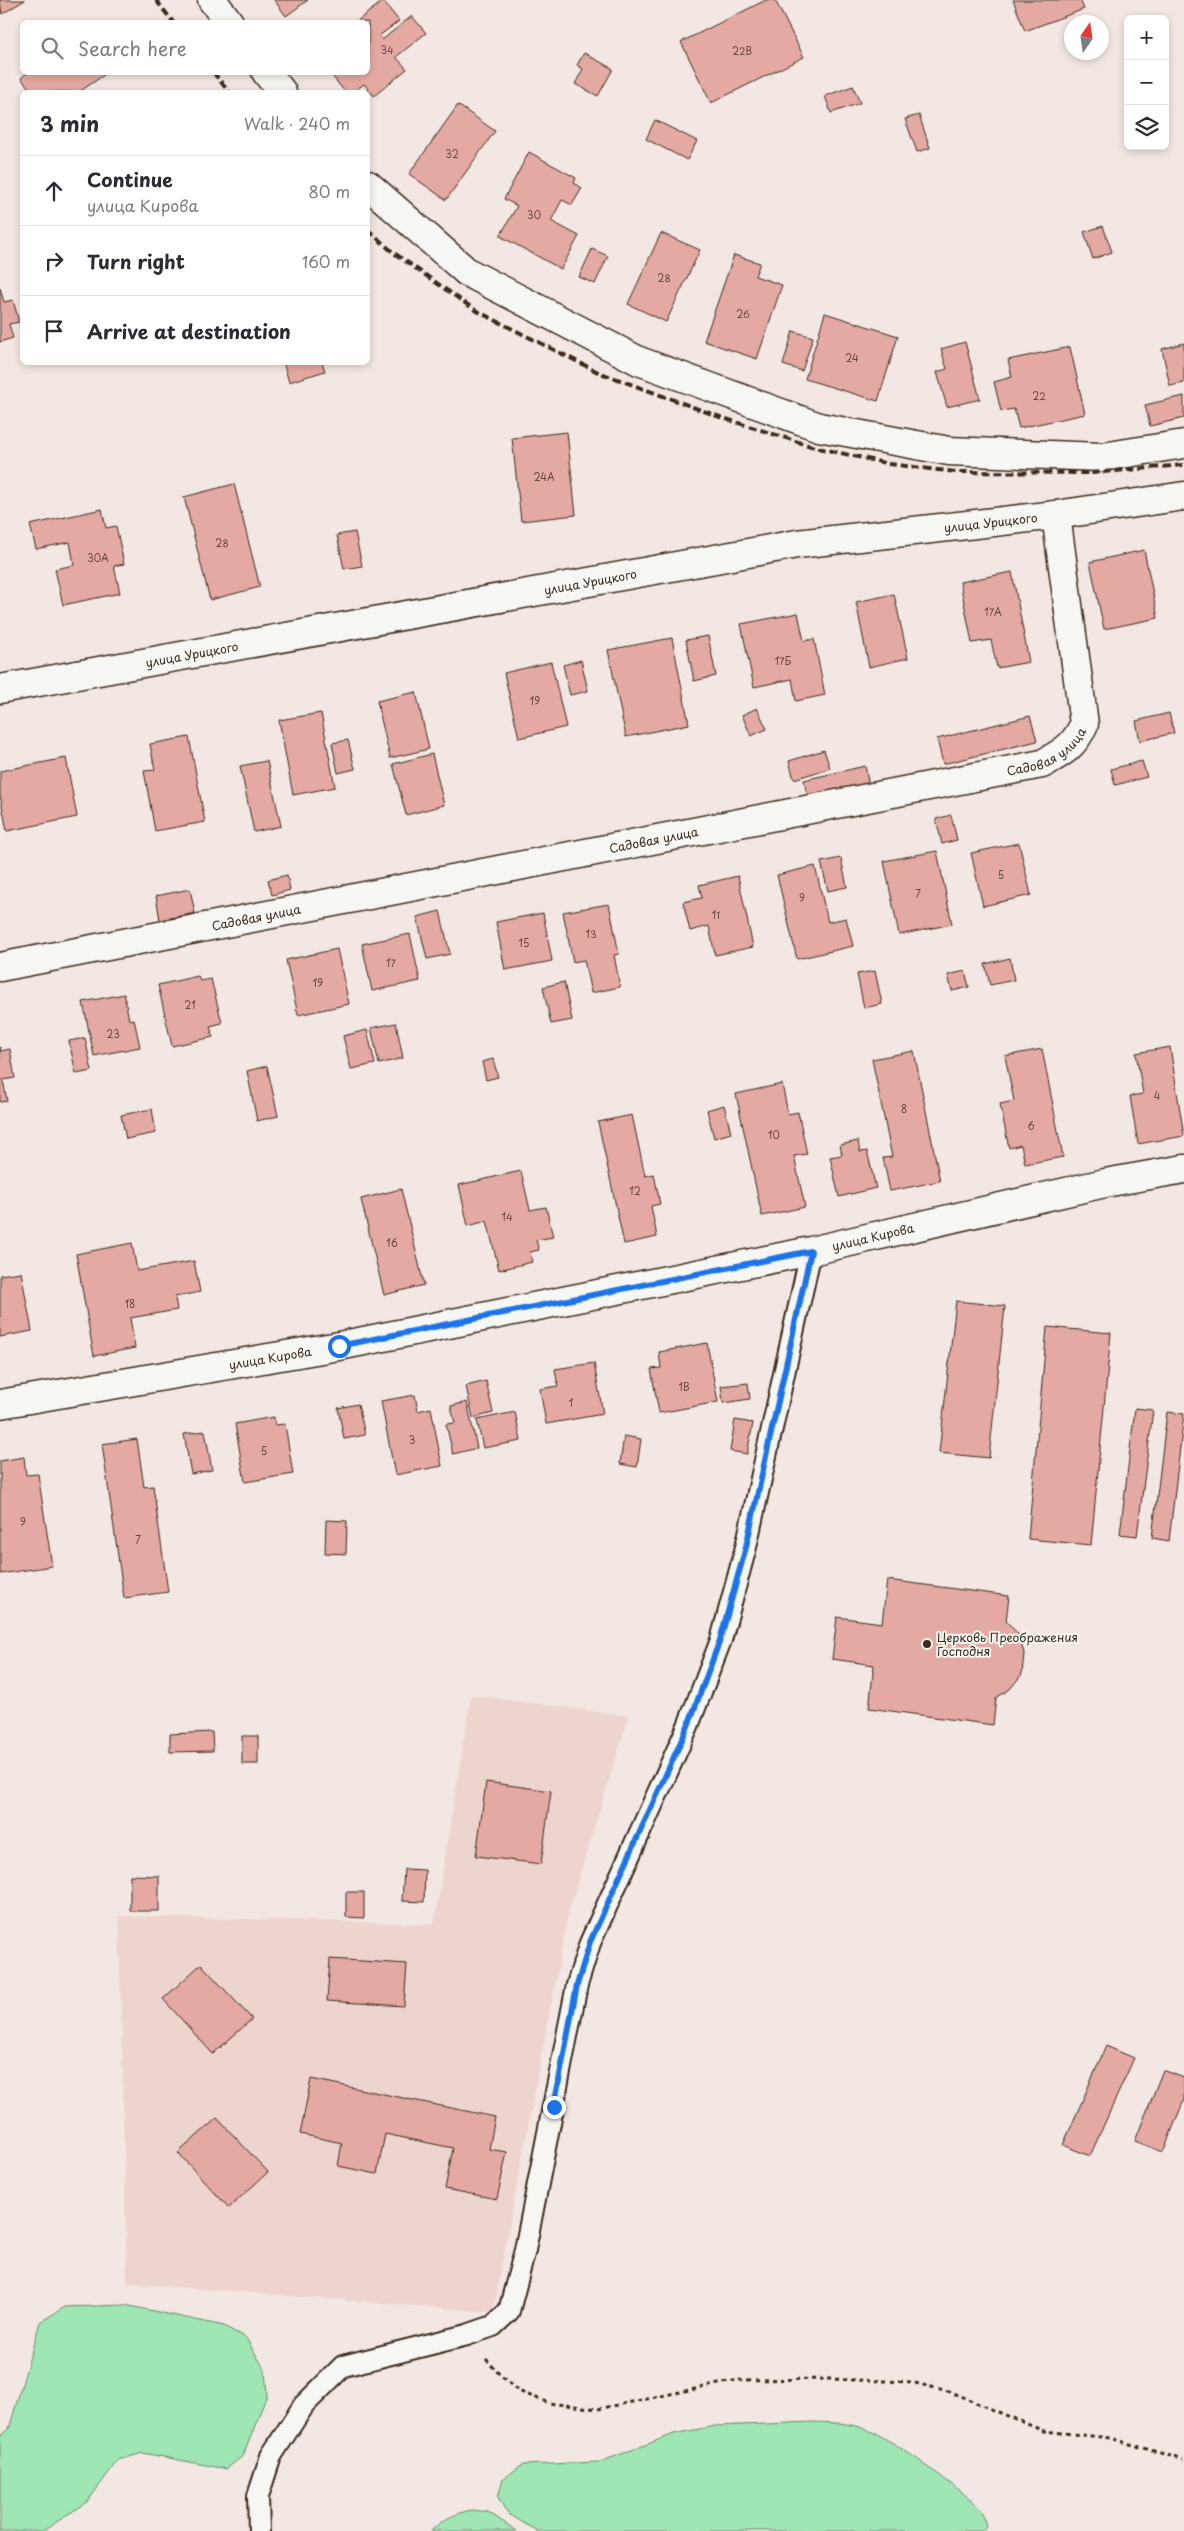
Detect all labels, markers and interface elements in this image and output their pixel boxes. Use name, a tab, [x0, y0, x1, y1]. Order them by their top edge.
north arrow	[1064, 15, 1109, 60]
map controls	[1124, 15, 1169, 150]
button: +	[1124, 15, 1169, 60]
search box	[20, 20, 370, 75]
icon: search	[38, 34, 66, 62]
text: Search here	[78, 34, 187, 62]
house number: 34	[380, 42, 394, 57]
house number: 22В	[732, 43, 752, 58]
button: −	[1124, 60, 1169, 105]
button: layers	[1124, 105, 1169, 150]
text: 3 min	[40, 107, 99, 139]
text: Walk · 240 m	[244, 111, 350, 135]
house number: 32	[445, 146, 459, 161]
text: Continue	[87, 165, 173, 193]
icon: ahead	[40, 177, 68, 205]
text: 80 m	[308, 179, 350, 203]
text: улица Кирова	[87, 193, 198, 217]
house number: 30	[527, 207, 541, 222]
icon: right	[40, 247, 68, 275]
text: Turn right	[87, 247, 185, 275]
text: 160 m	[302, 249, 350, 273]
house number: 28	[657, 270, 671, 285]
house number: 26	[736, 306, 750, 321]
icon: arrive	[40, 317, 68, 345]
text: Arrive at destination	[87, 317, 291, 345]
house number: 24	[845, 350, 859, 365]
house number: 22	[1032, 388, 1046, 403]
house number: 24А	[533, 469, 555, 484]
street label: улица Урицкого	[943, 508, 1039, 536]
house number: 28	[215, 535, 229, 550]
house number: 30А	[87, 550, 109, 565]
street label: улица Урицкого	[542, 564, 638, 599]
house number: 17А	[984, 604, 1002, 619]
street label: улица Урицкого	[144, 637, 240, 671]
house number: 17Б	[775, 653, 792, 668]
house number: 19	[530, 693, 540, 708]
street label: Садовая улица	[1005, 724, 1090, 780]
street label: Садовая улица	[608, 822, 700, 857]
house number: 5	[998, 867, 1004, 882]
house number: 7	[915, 886, 921, 901]
house number: 9	[799, 890, 805, 905]
street label: Садовая улица	[210, 900, 303, 935]
house number: 11	[712, 907, 720, 922]
house number: 13	[585, 926, 597, 941]
house number: 15	[519, 935, 529, 950]
house number: 17	[386, 955, 397, 970]
house number: 19	[313, 975, 323, 990]
house number: 21	[184, 997, 196, 1012]
house number: 23	[106, 1026, 120, 1041]
house number: 4	[1154, 1088, 1161, 1103]
house number: 8	[901, 1101, 907, 1116]
house number: 6	[1027, 1118, 1035, 1133]
house number: 10	[768, 1127, 780, 1142]
house number: 12	[629, 1183, 641, 1198]
house number: 14	[501, 1209, 513, 1224]
street label: улица Кирова	[830, 1218, 916, 1255]
house number: 16	[386, 1235, 398, 1250]
house number: 18	[125, 1296, 135, 1311]
route start	[328, 1335, 351, 1358]
street label: улица Кирова	[227, 1342, 313, 1374]
house number: 1В	[678, 1379, 690, 1394]
house number: 1	[569, 1395, 573, 1410]
house number: 3	[409, 1432, 415, 1447]
house number: 5	[261, 1443, 267, 1458]
house number: 9	[20, 1514, 26, 1529]
house number: 7	[135, 1532, 141, 1547]
place label: Церковь Преображения Господня	[937, 1628, 1078, 1660]
marker: Церковь Преображения Господня	[921, 1638, 933, 1650]
route end	[543, 2096, 566, 2119]

